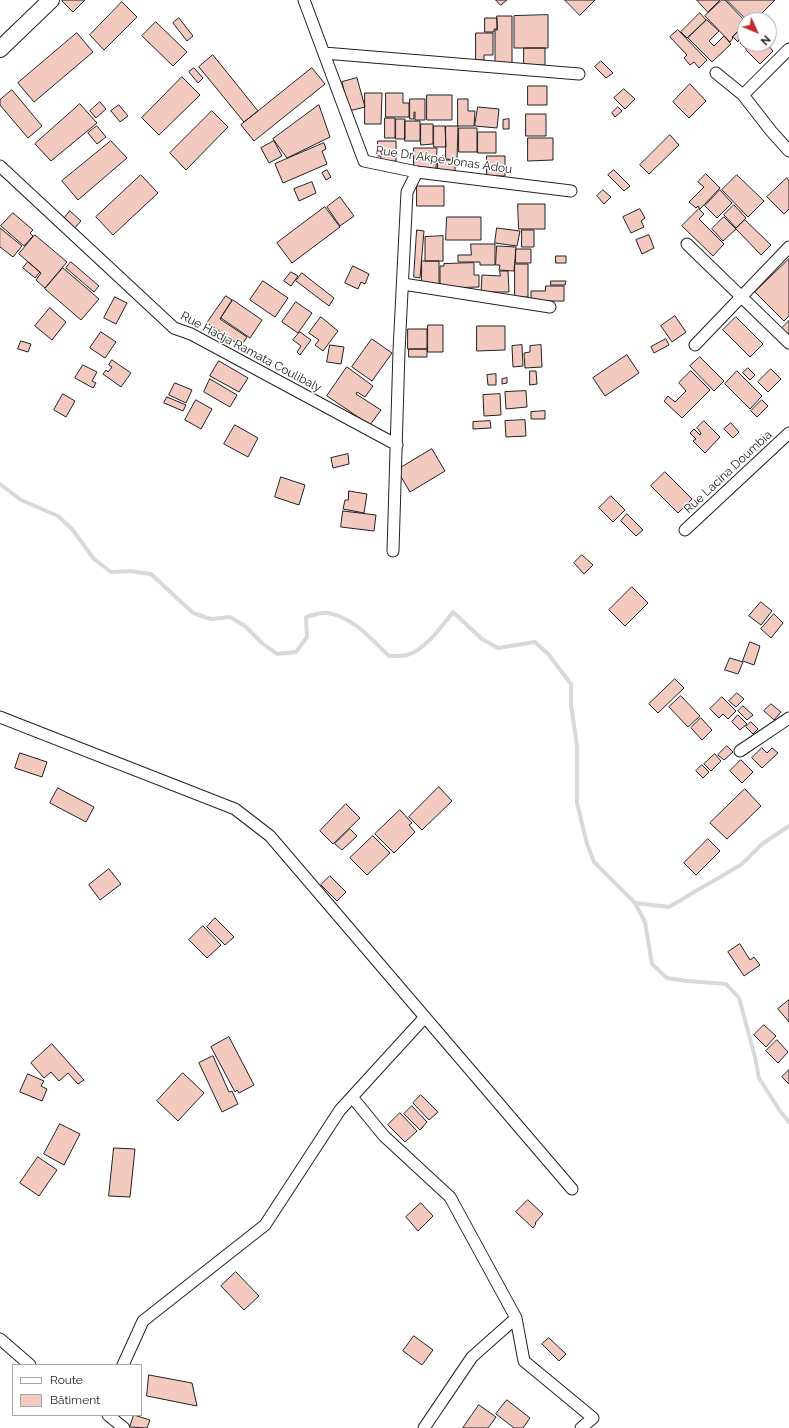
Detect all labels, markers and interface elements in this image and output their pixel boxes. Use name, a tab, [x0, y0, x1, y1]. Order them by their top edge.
north arrow	[737, 12, 777, 52]
text: N	[758, 32, 773, 48]
street label: Rue Dr Akpé Jonas Adou	[375, 143, 513, 177]
street label: Rue Hadja Ramata Coulibaly	[178, 309, 324, 395]
street label: Rue Lacina Doumbia	[681, 428, 775, 516]
legend	[12, 1364, 142, 1416]
text: Route	[50, 1373, 83, 1387]
text: Bâtiment	[50, 1393, 100, 1407]

